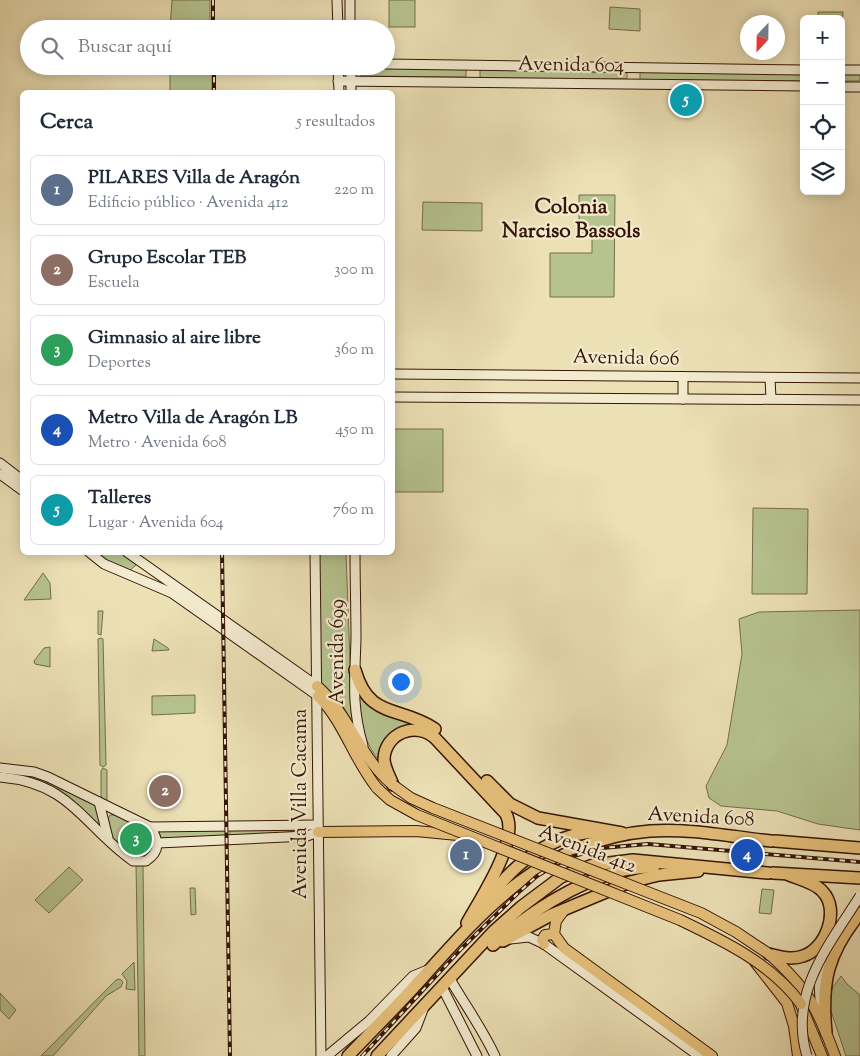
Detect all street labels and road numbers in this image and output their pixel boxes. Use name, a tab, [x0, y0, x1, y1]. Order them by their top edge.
street label: Avenida 604	[518, 51, 624, 81]
street label: Avenida 606	[572, 344, 680, 374]
street label: Avenida 699	[324, 599, 353, 705]
street label: Avenida Villa Cacama	[287, 709, 316, 899]
street label: Avenida 608	[647, 801, 755, 835]
street label: Avenida 412	[534, 818, 640, 882]

